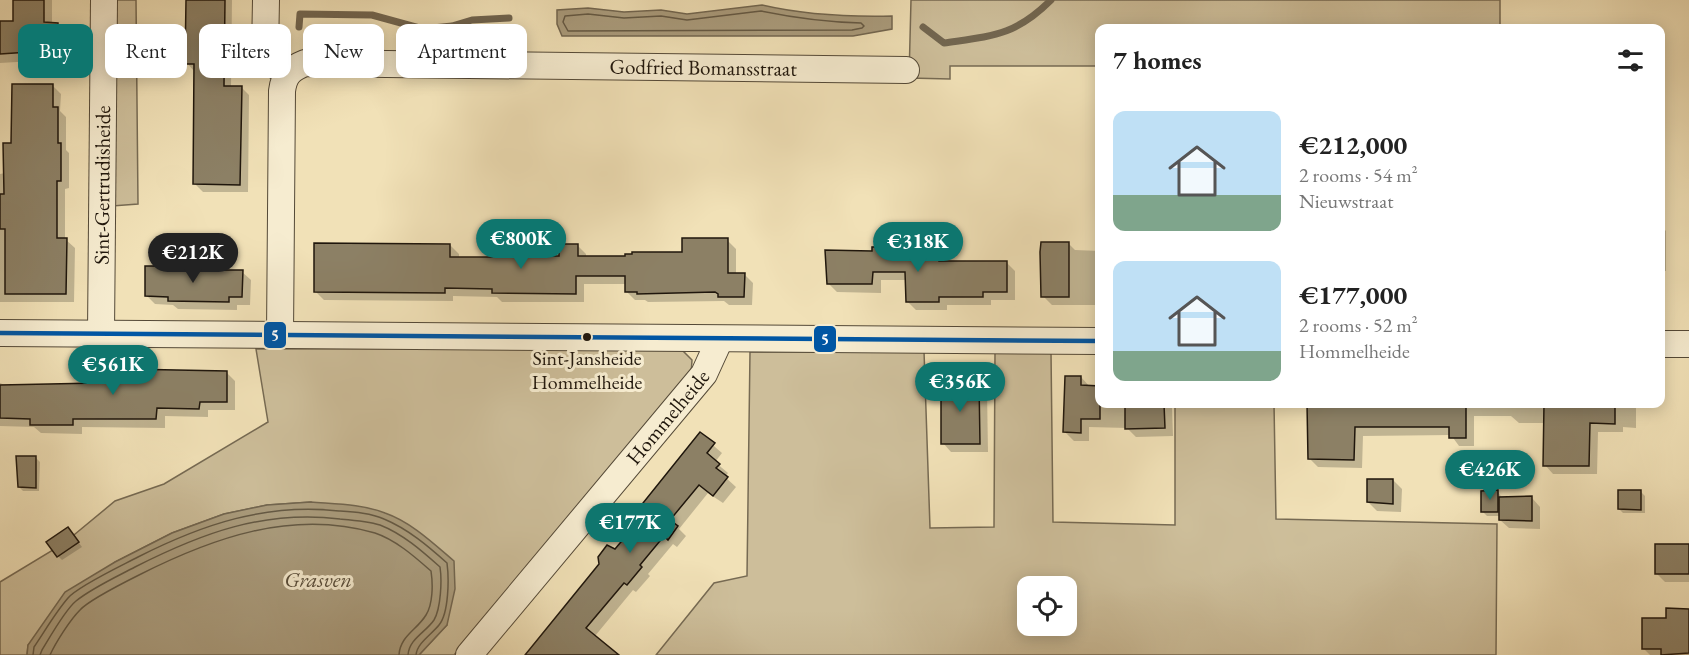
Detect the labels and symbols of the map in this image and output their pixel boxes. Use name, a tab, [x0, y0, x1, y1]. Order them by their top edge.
street label: Godfried Bomansstraat	[610, 53, 797, 82]
street label: Sint-Gertrudisheide	[88, 105, 116, 265]
pin: €800K	[479, 219, 563, 270]
pin: €318K	[876, 222, 960, 273]
pin: €212K	[151, 233, 235, 284]
line badge: 5	[263, 321, 287, 349]
text: 5	[271, 325, 279, 346]
line badge: 5	[813, 325, 837, 353]
text: 5	[821, 329, 829, 350]
marker: Sint-Jansheide Hommelheide	[581, 331, 593, 343]
pin: €561K	[71, 345, 155, 396]
place label: Sint-Jansheide Hommelheide	[532, 345, 643, 395]
pin: €356K	[918, 362, 1002, 413]
street label: Hommelheide	[620, 364, 715, 470]
pin: €426K	[1448, 450, 1532, 501]
pin: €177K	[588, 503, 672, 554]
water label: Grasven	[284, 565, 352, 594]

